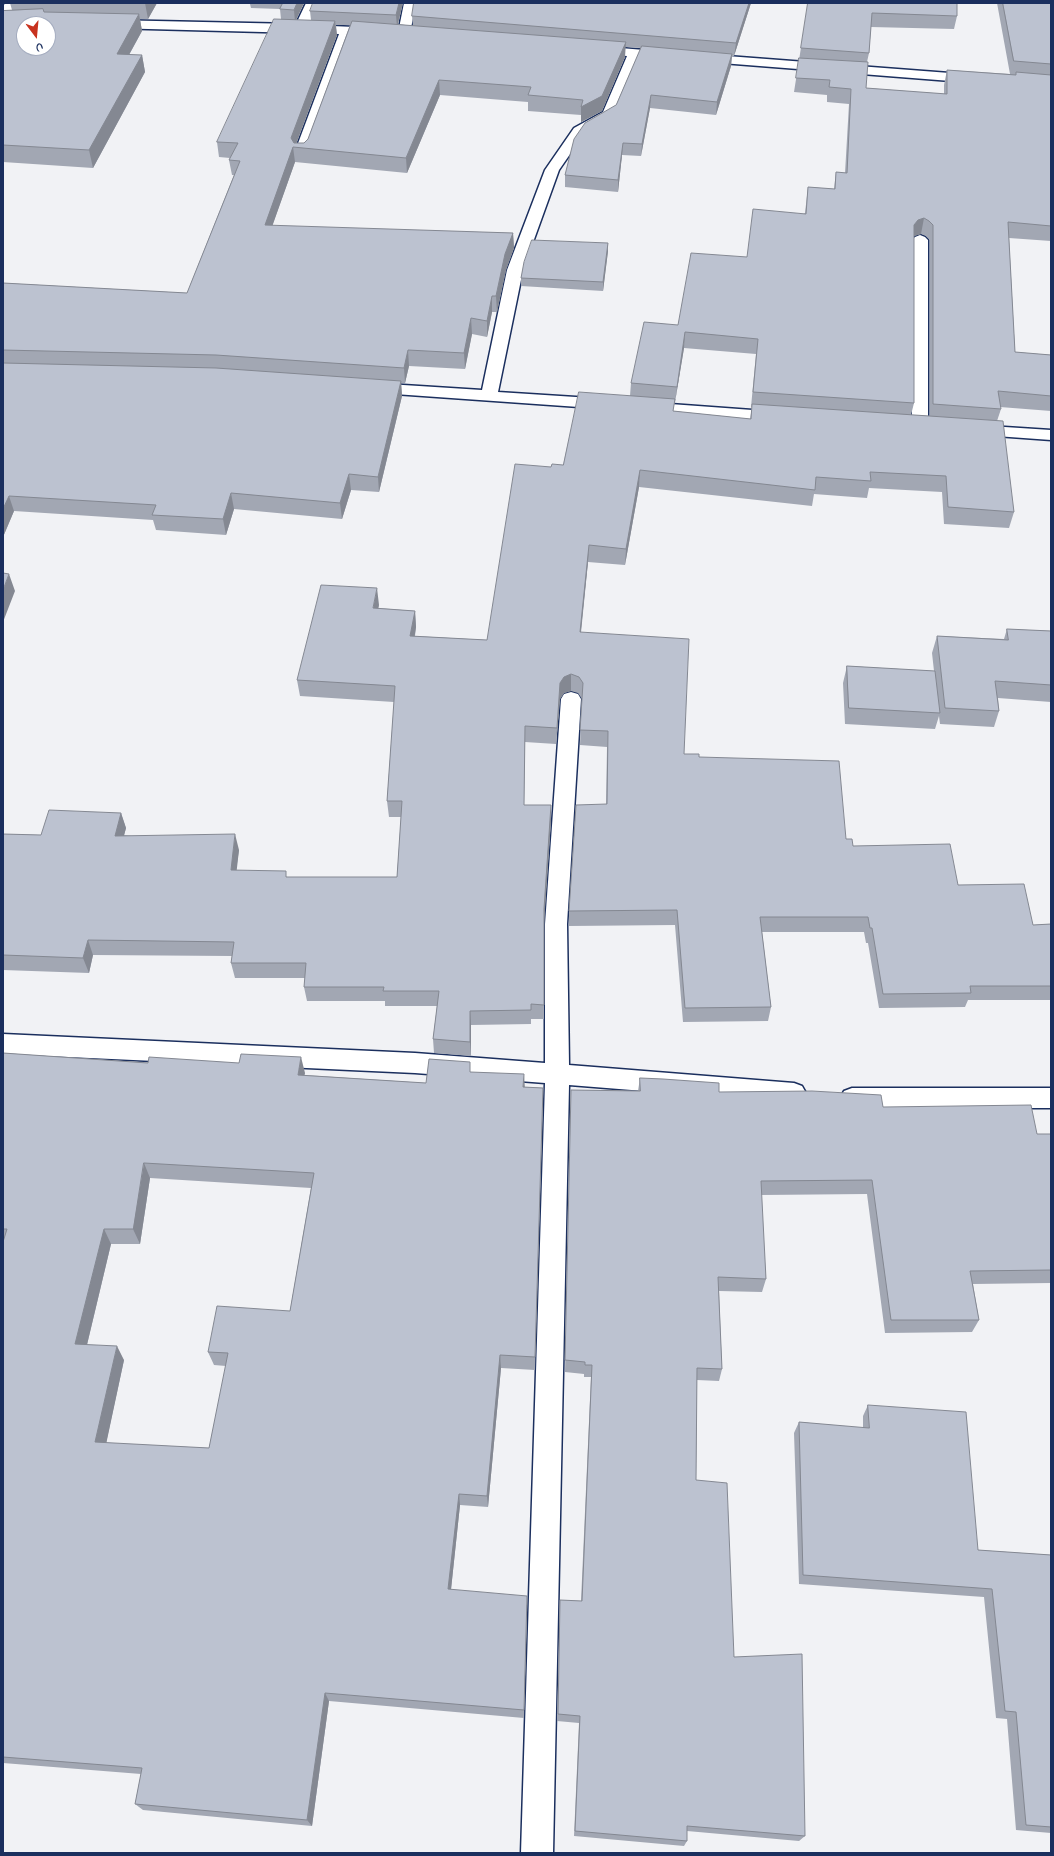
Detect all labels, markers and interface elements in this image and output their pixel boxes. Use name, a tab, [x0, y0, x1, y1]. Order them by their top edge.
north arrow	[16, 16, 56, 56]
text: U	[34, 39, 44, 54]

